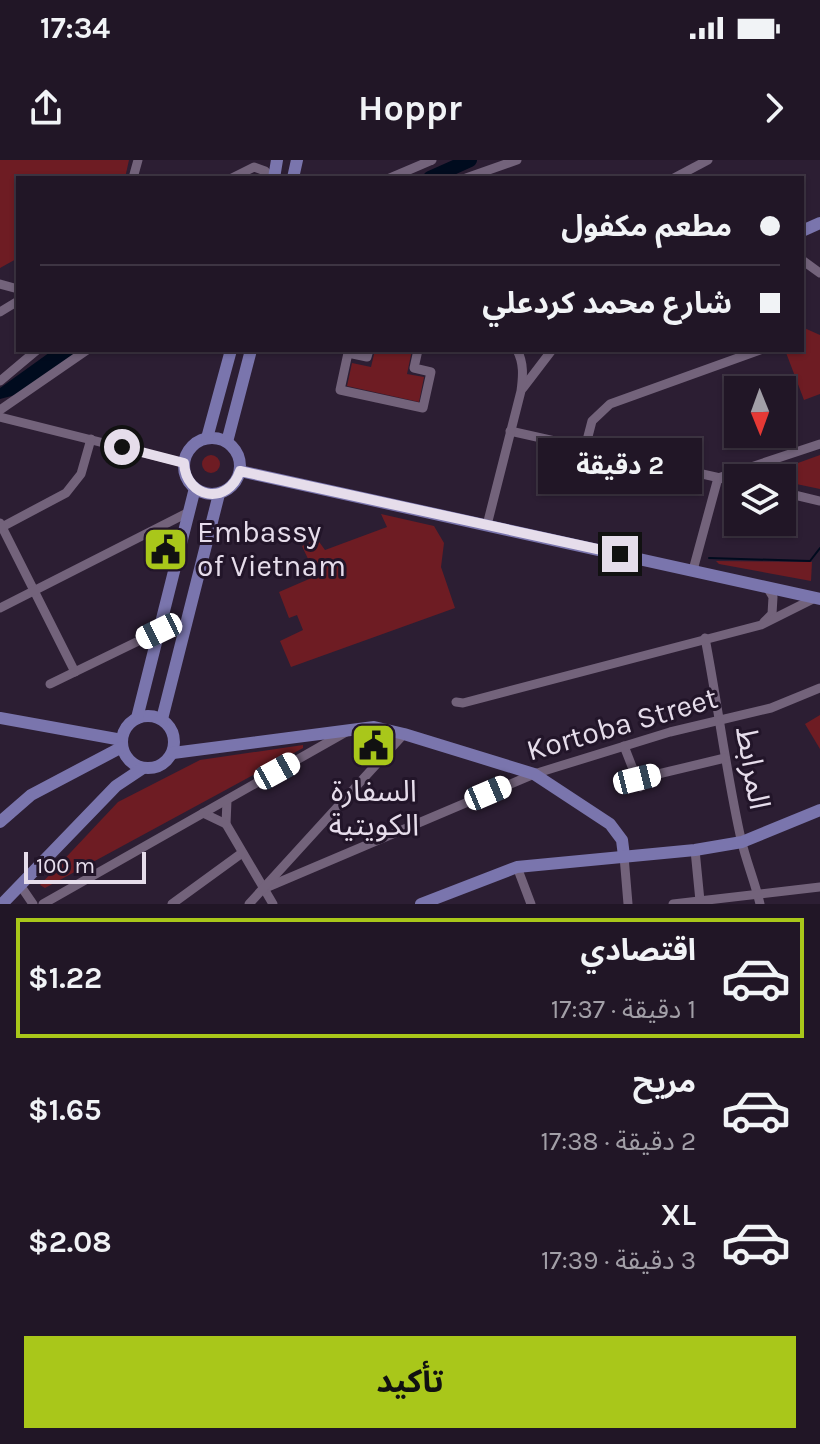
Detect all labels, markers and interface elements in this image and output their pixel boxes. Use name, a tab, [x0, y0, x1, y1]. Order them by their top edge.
text: 17:34	[40, 10, 110, 46]
icon: share	[24, 86, 68, 130]
icon: forward	[752, 86, 796, 130]
text: Hoppr	[358, 87, 462, 129]
text: مطعم مكفول	[561, 208, 732, 244]
text: شارع محمد كردعلي	[482, 285, 732, 321]
north arrow	[724, 376, 796, 448]
map controls	[724, 376, 796, 536]
route start	[104, 429, 140, 465]
callout: 2 دقيقة	[538, 438, 702, 494]
text: 2 دقيقة	[576, 450, 664, 481]
button: layers	[724, 464, 796, 536]
place label: Embassy of Vietnam	[197, 514, 346, 584]
public building icon: Embassy of Vietnam	[142, 525, 190, 573]
route end	[602, 536, 638, 572]
car	[132, 610, 186, 652]
street label: Kortoba Street	[522, 680, 722, 768]
public building icon: السفارة الكويتية	[350, 721, 398, 769]
street label: المرابط	[728, 724, 778, 812]
car	[250, 749, 304, 793]
car	[611, 762, 663, 796]
place label: السفارة الكويتية	[329, 773, 419, 843]
car	[461, 773, 515, 813]
scale bar	[24, 848, 146, 884]
text: 100 m	[36, 853, 95, 879]
text: اقتصادي	[581, 932, 696, 968]
icon: car	[720, 942, 792, 1014]
text: $1.22	[28, 960, 102, 996]
text: 1 دقيقة · 17:37	[551, 994, 696, 1025]
text: مريح	[633, 1064, 696, 1100]
icon: car	[720, 1074, 792, 1146]
text: $1.65	[28, 1092, 102, 1128]
text: 2 دقيقة · 17:38	[540, 1126, 696, 1157]
text: XL	[661, 1197, 696, 1233]
icon: car	[720, 1206, 792, 1278]
text: $2.08	[28, 1224, 112, 1260]
text: 3 دقيقة · 17:39	[541, 1245, 696, 1276]
button: تأكيد	[24, 1336, 796, 1428]

